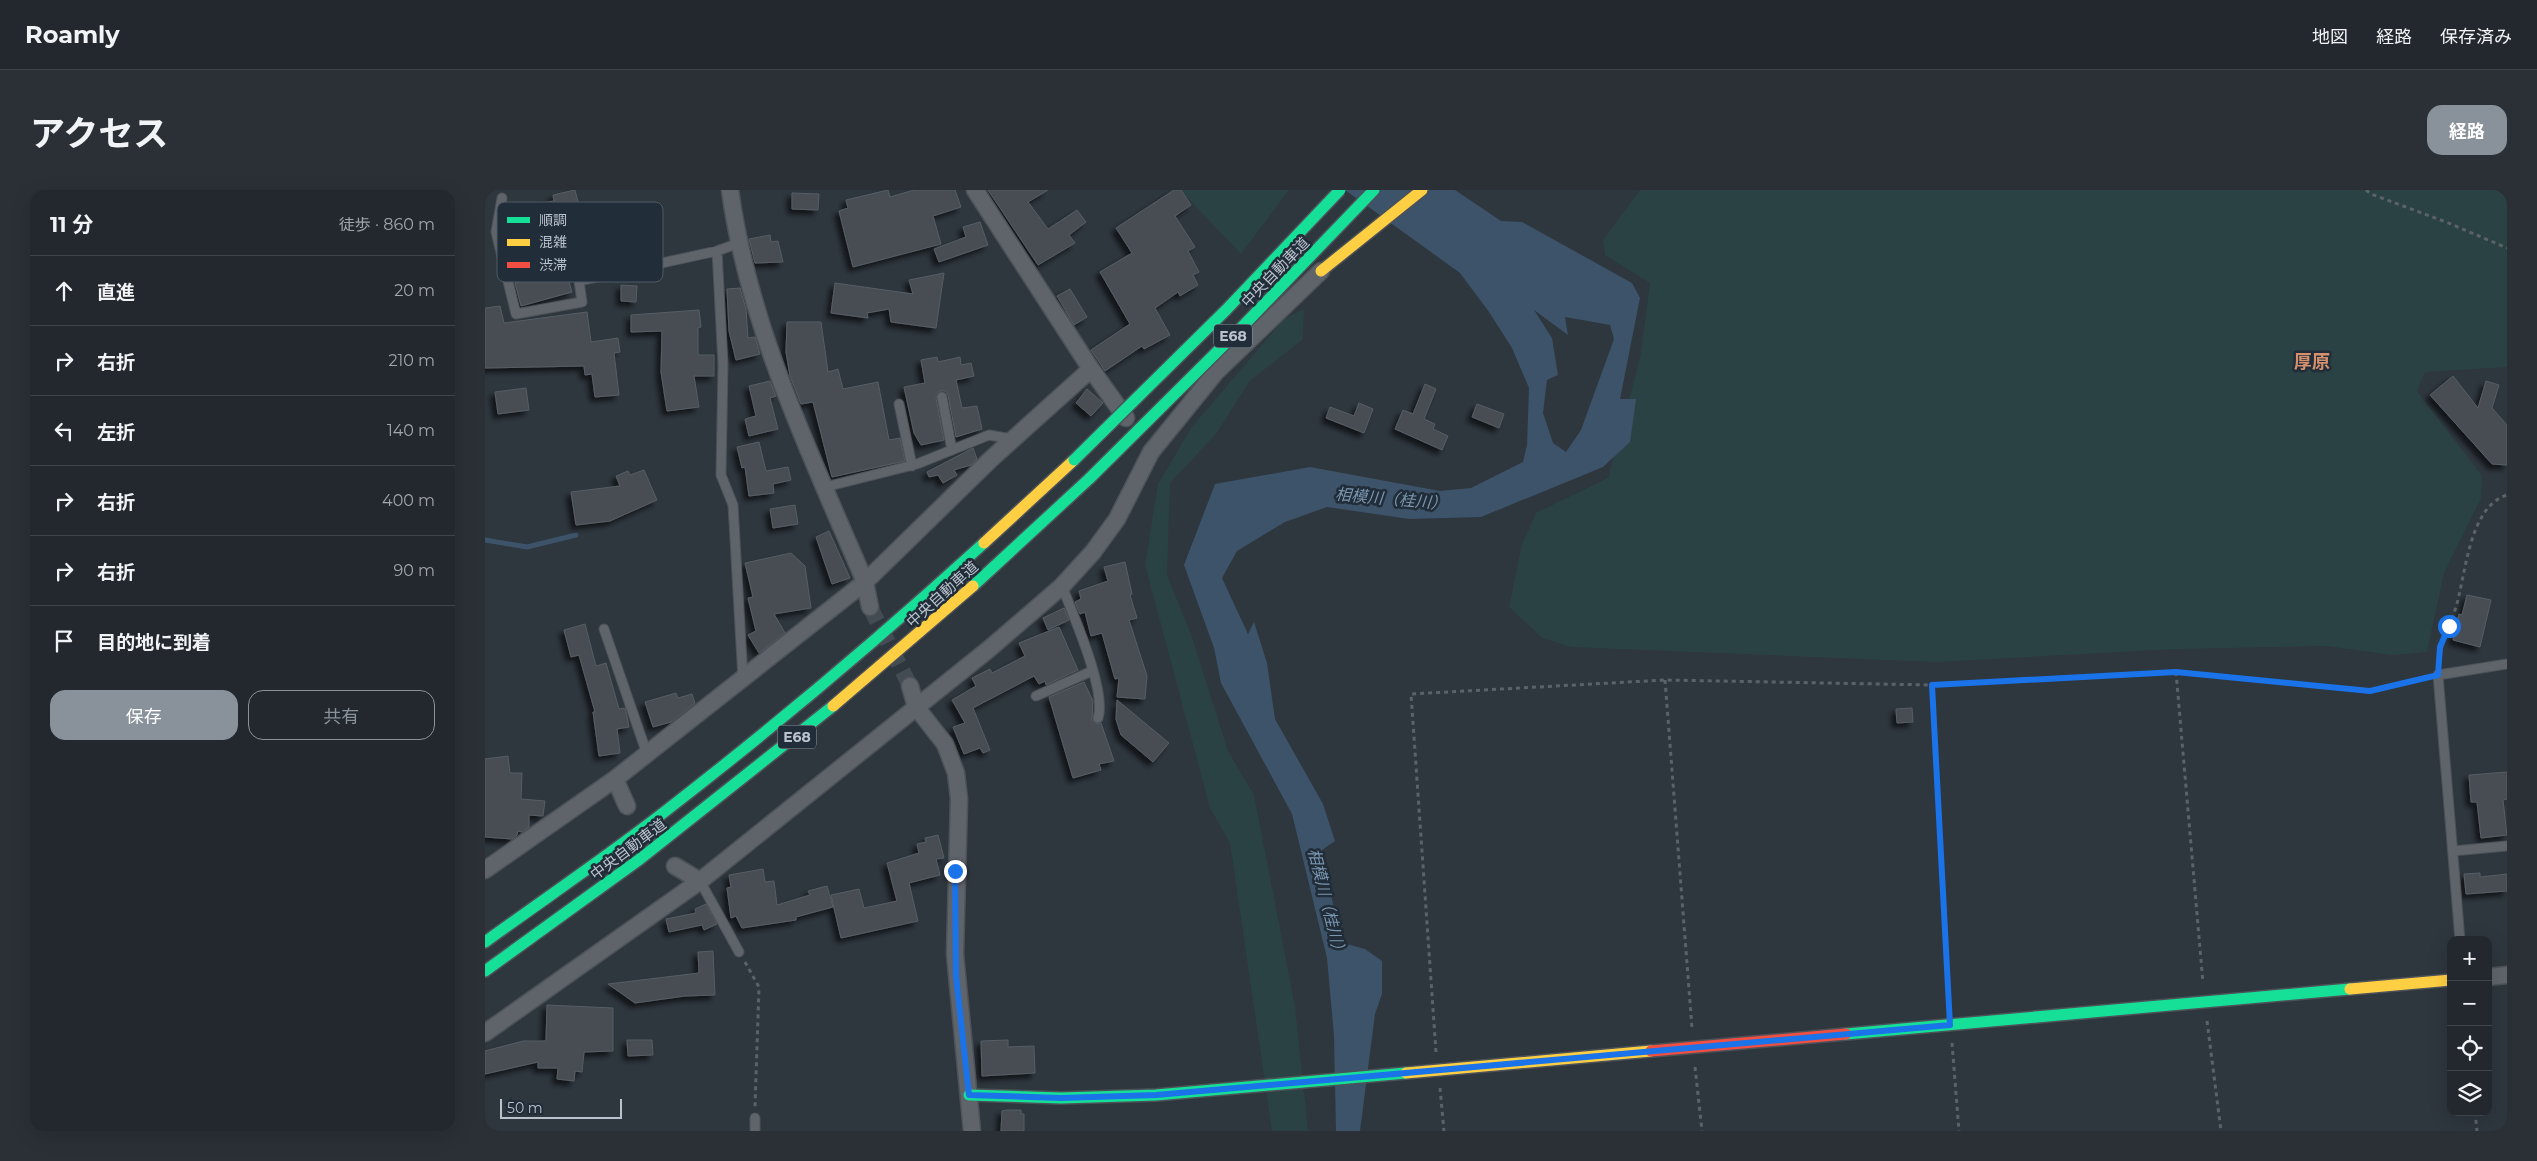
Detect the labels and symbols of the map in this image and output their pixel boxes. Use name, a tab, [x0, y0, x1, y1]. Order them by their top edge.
legend	[497, 202, 663, 282]
text: 順調	[539, 211, 567, 229]
text: 混雑	[539, 233, 567, 251]
street label: 中央自動車道	[1237, 233, 1313, 311]
text: 渋滞	[539, 256, 567, 274]
road number: E68	[1214, 324, 1252, 348]
district label: 厚原	[2294, 351, 2330, 373]
water label: 相模川（桂川）	[1334, 485, 1448, 513]
street label: 中央自動車道	[902, 557, 982, 631]
route start	[2438, 615, 2461, 638]
road number: E68	[778, 726, 816, 748]
street label: 中央自動車道	[586, 814, 670, 884]
water label: 相模川（桂川）	[1304, 846, 1350, 960]
route end	[944, 860, 967, 883]
scale bar	[500, 1096, 623, 1119]

